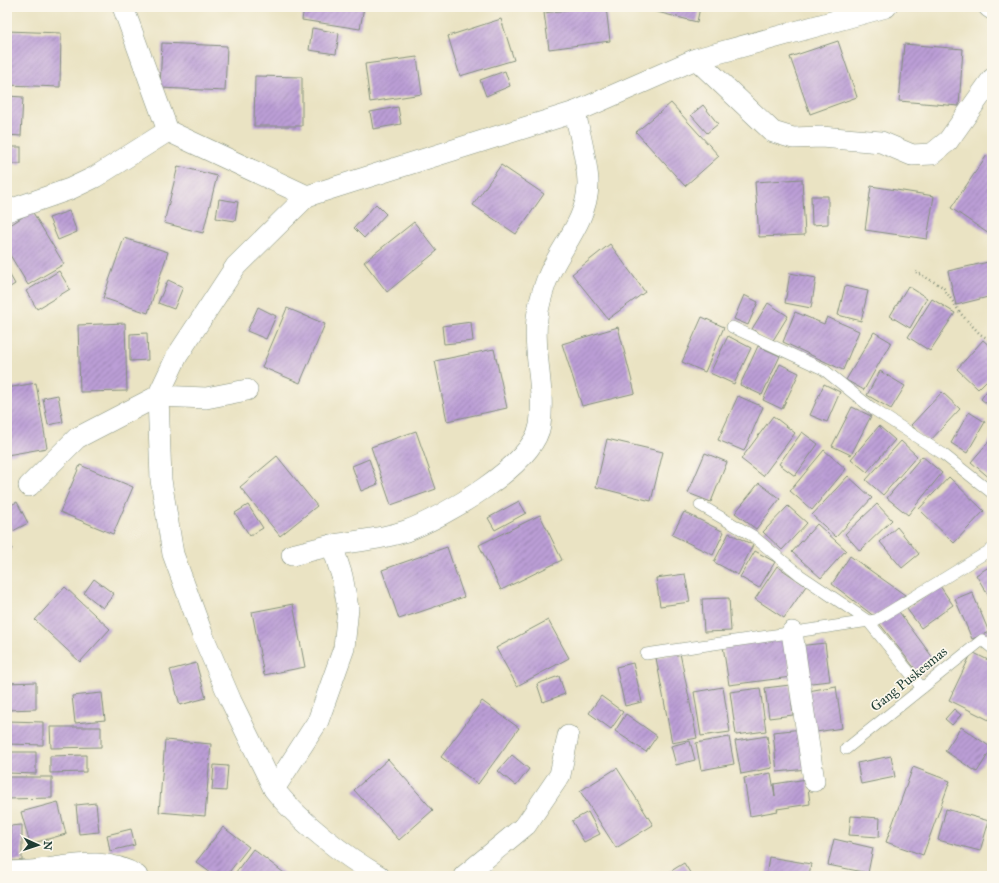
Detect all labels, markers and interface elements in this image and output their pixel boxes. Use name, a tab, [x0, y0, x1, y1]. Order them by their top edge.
street label: Gang Puskesmas	[867, 643, 951, 715]
north arrow	[18, 825, 58, 865]
text: N	[41, 840, 54, 851]

